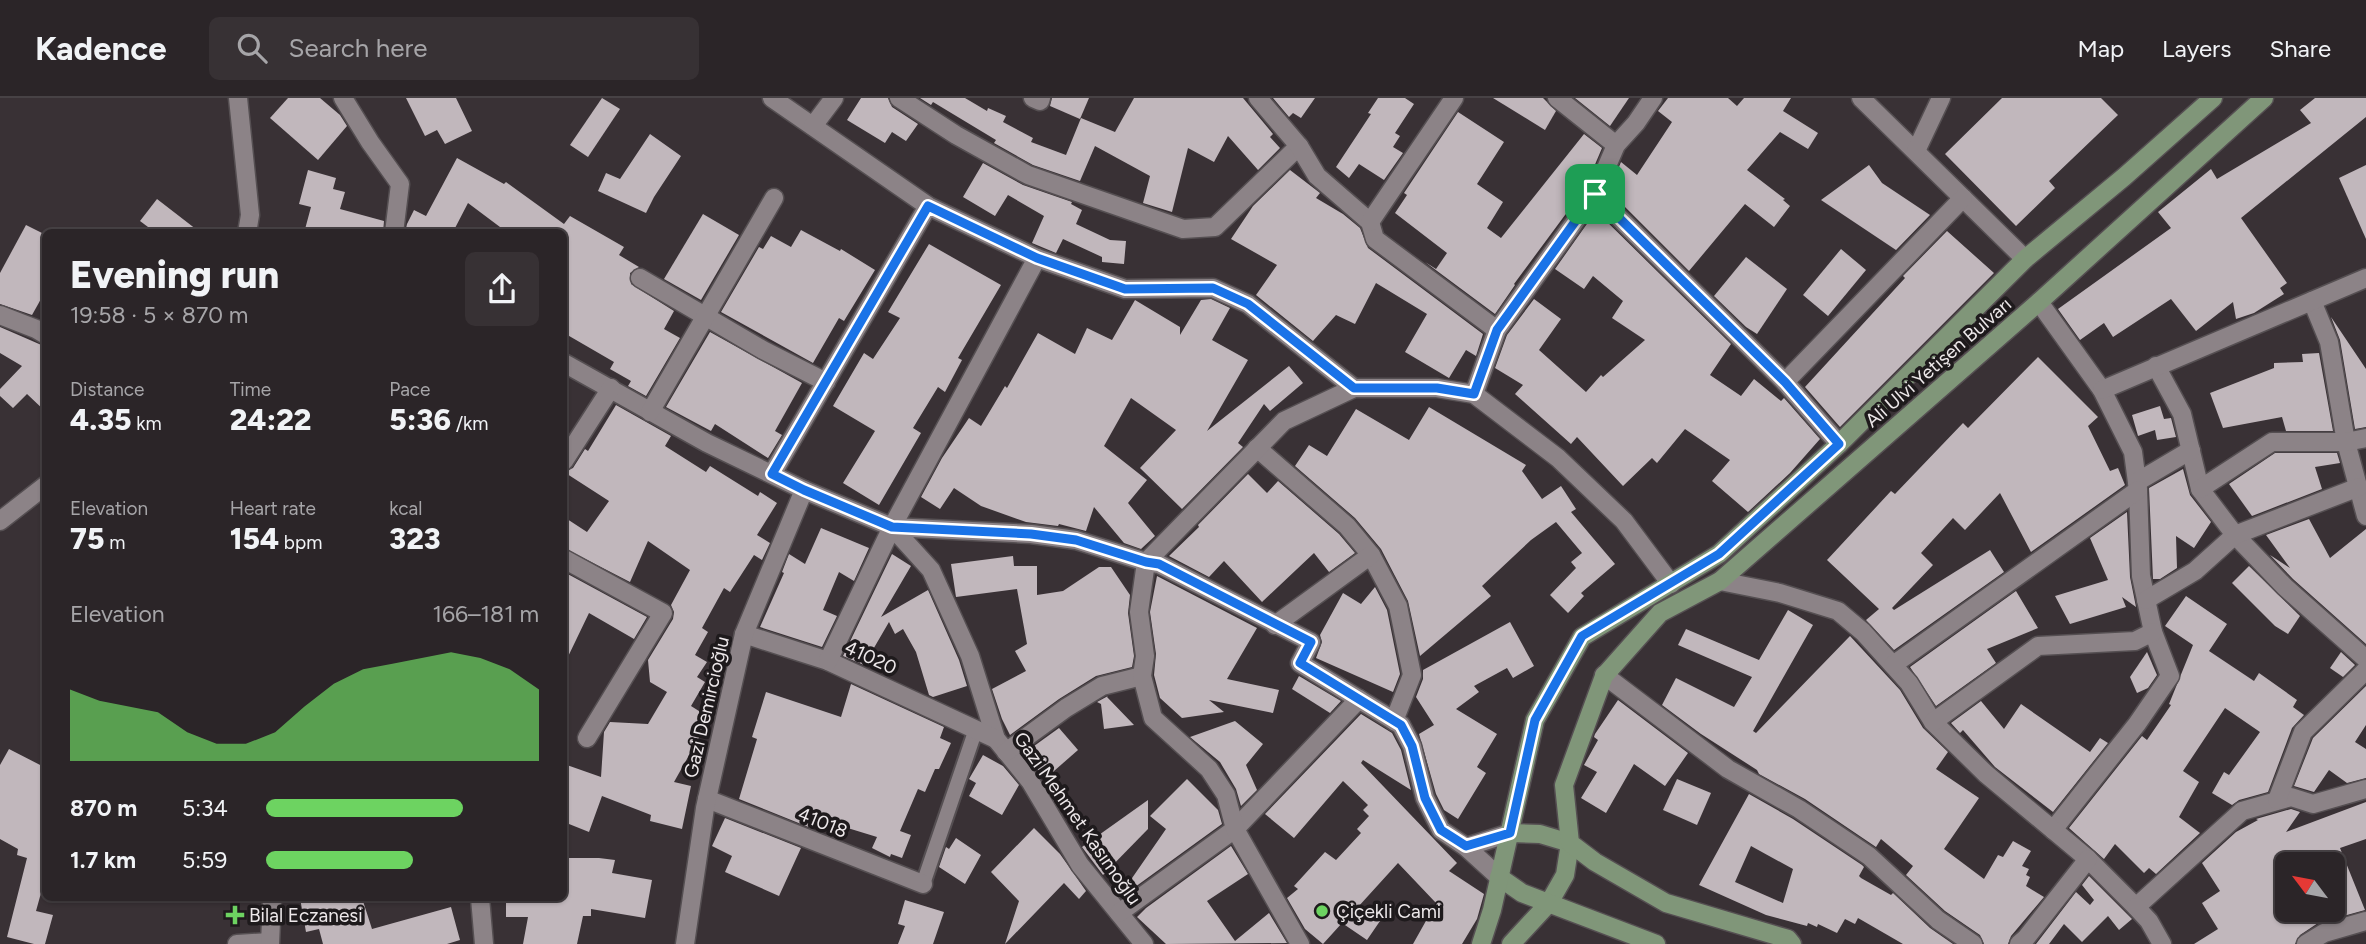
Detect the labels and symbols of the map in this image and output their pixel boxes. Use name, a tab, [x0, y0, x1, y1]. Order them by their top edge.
pin	[1565, 164, 1625, 224]
street label: Ali Ulvi Yetişen Bulvarı	[1861, 293, 2016, 432]
street label: Gazi Demircioğlu	[679, 634, 734, 780]
street label: 41020	[841, 635, 900, 679]
street label: Gazi Mehmet Kasımoğlu	[1009, 728, 1146, 909]
street label: 41018	[795, 802, 851, 843]
north arrow	[2275, 852, 2345, 922]
place label: Çiçekli Cami	[1336, 900, 1441, 923]
marker: Çiçekli Cami	[1314, 903, 1330, 919]
place label: Bilal Eczanesi	[249, 904, 363, 927]
marker: Bilal Eczanesi	[227, 907, 243, 923]

